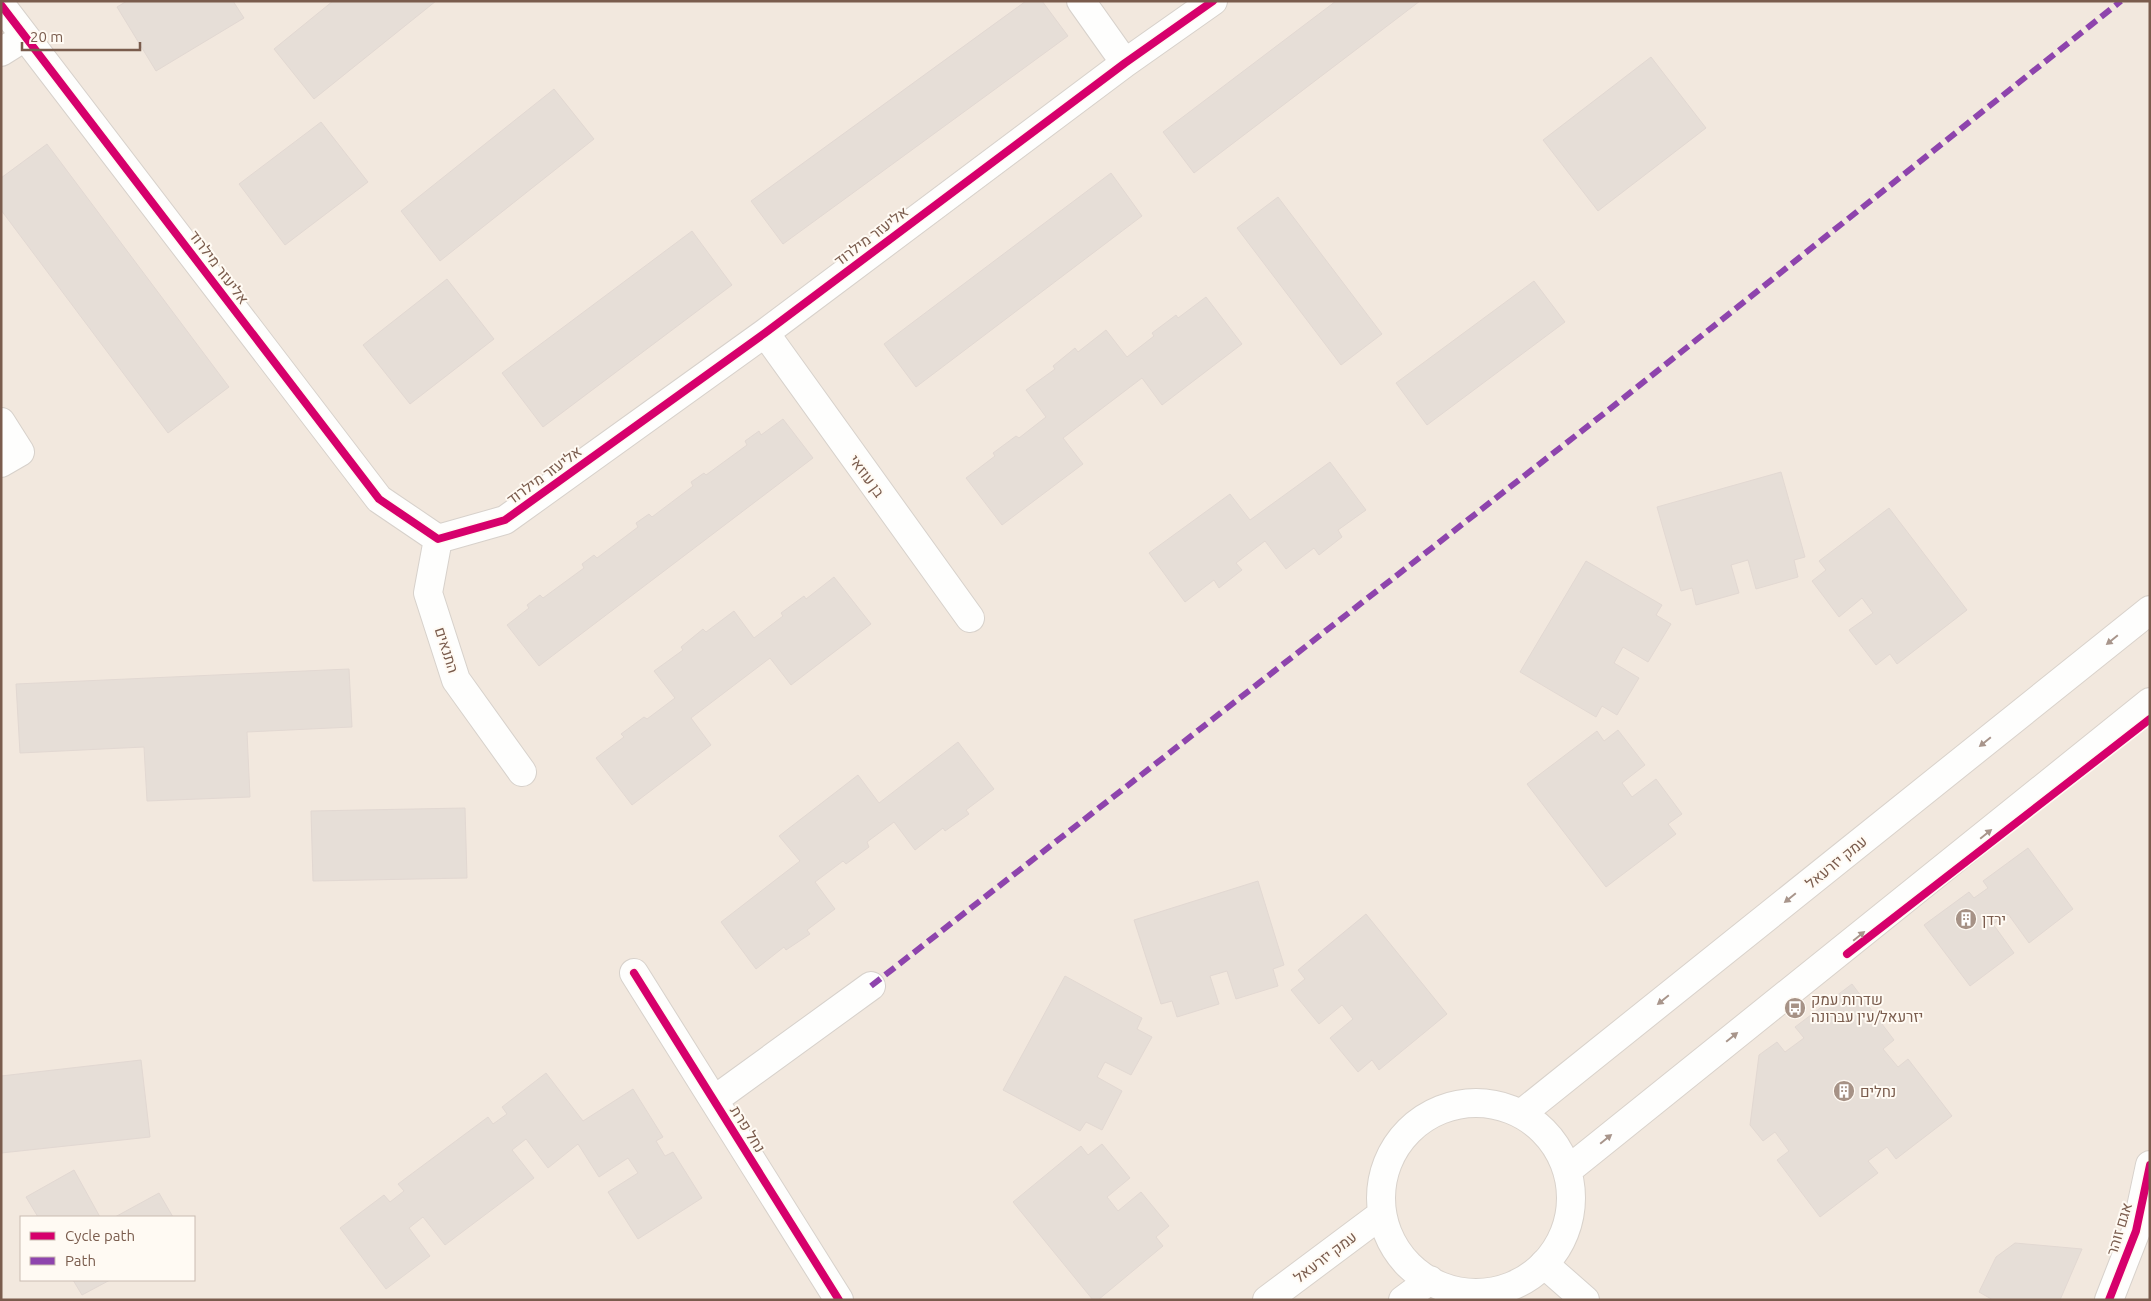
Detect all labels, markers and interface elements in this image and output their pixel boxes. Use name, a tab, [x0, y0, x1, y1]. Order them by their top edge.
scale bar	[22, 20, 140, 52]
text: 20 m	[30, 28, 63, 45]
street label: אליעזר מילרוד	[831, 203, 911, 269]
street label: אליעזר מילרוד	[186, 227, 252, 307]
street label: אליעזר מילרוד	[503, 442, 585, 508]
street label: בן עוזאי	[846, 451, 888, 501]
street label: התנאים	[432, 625, 462, 675]
one-way arrow	[2106, 635, 2119, 646]
one-way arrow	[1979, 736, 1992, 747]
one-way arrow	[1979, 828, 1992, 839]
street label: עמק יזרעאל	[1802, 832, 1870, 892]
one-way arrow	[1784, 893, 1797, 904]
building icon: ירדן	[1954, 907, 1978, 931]
place label: ירדן	[1982, 911, 2006, 928]
one-way arrow	[1852, 930, 1865, 941]
place label: שדרות עמק יזרעאל/עין עברונה	[1811, 991, 1923, 1025]
one-way arrow	[1657, 994, 1670, 1005]
bus stop icon: שדרות עמק יזרעאל/עין עברונה	[1783, 996, 1807, 1020]
one-way arrow	[1725, 1032, 1738, 1043]
building icon: נחלים	[1832, 1079, 1856, 1103]
place label: נחלים	[1860, 1083, 1896, 1100]
street label: נחל פרת	[727, 1103, 769, 1155]
one-way arrow	[1599, 1134, 1612, 1145]
street label: אגם זוהר	[2103, 1201, 2135, 1257]
legend	[20, 1216, 195, 1281]
text: Cycle path	[65, 1227, 135, 1244]
street label: עמק יזרעאל	[1290, 1228, 1360, 1286]
text: Path	[65, 1252, 96, 1269]

